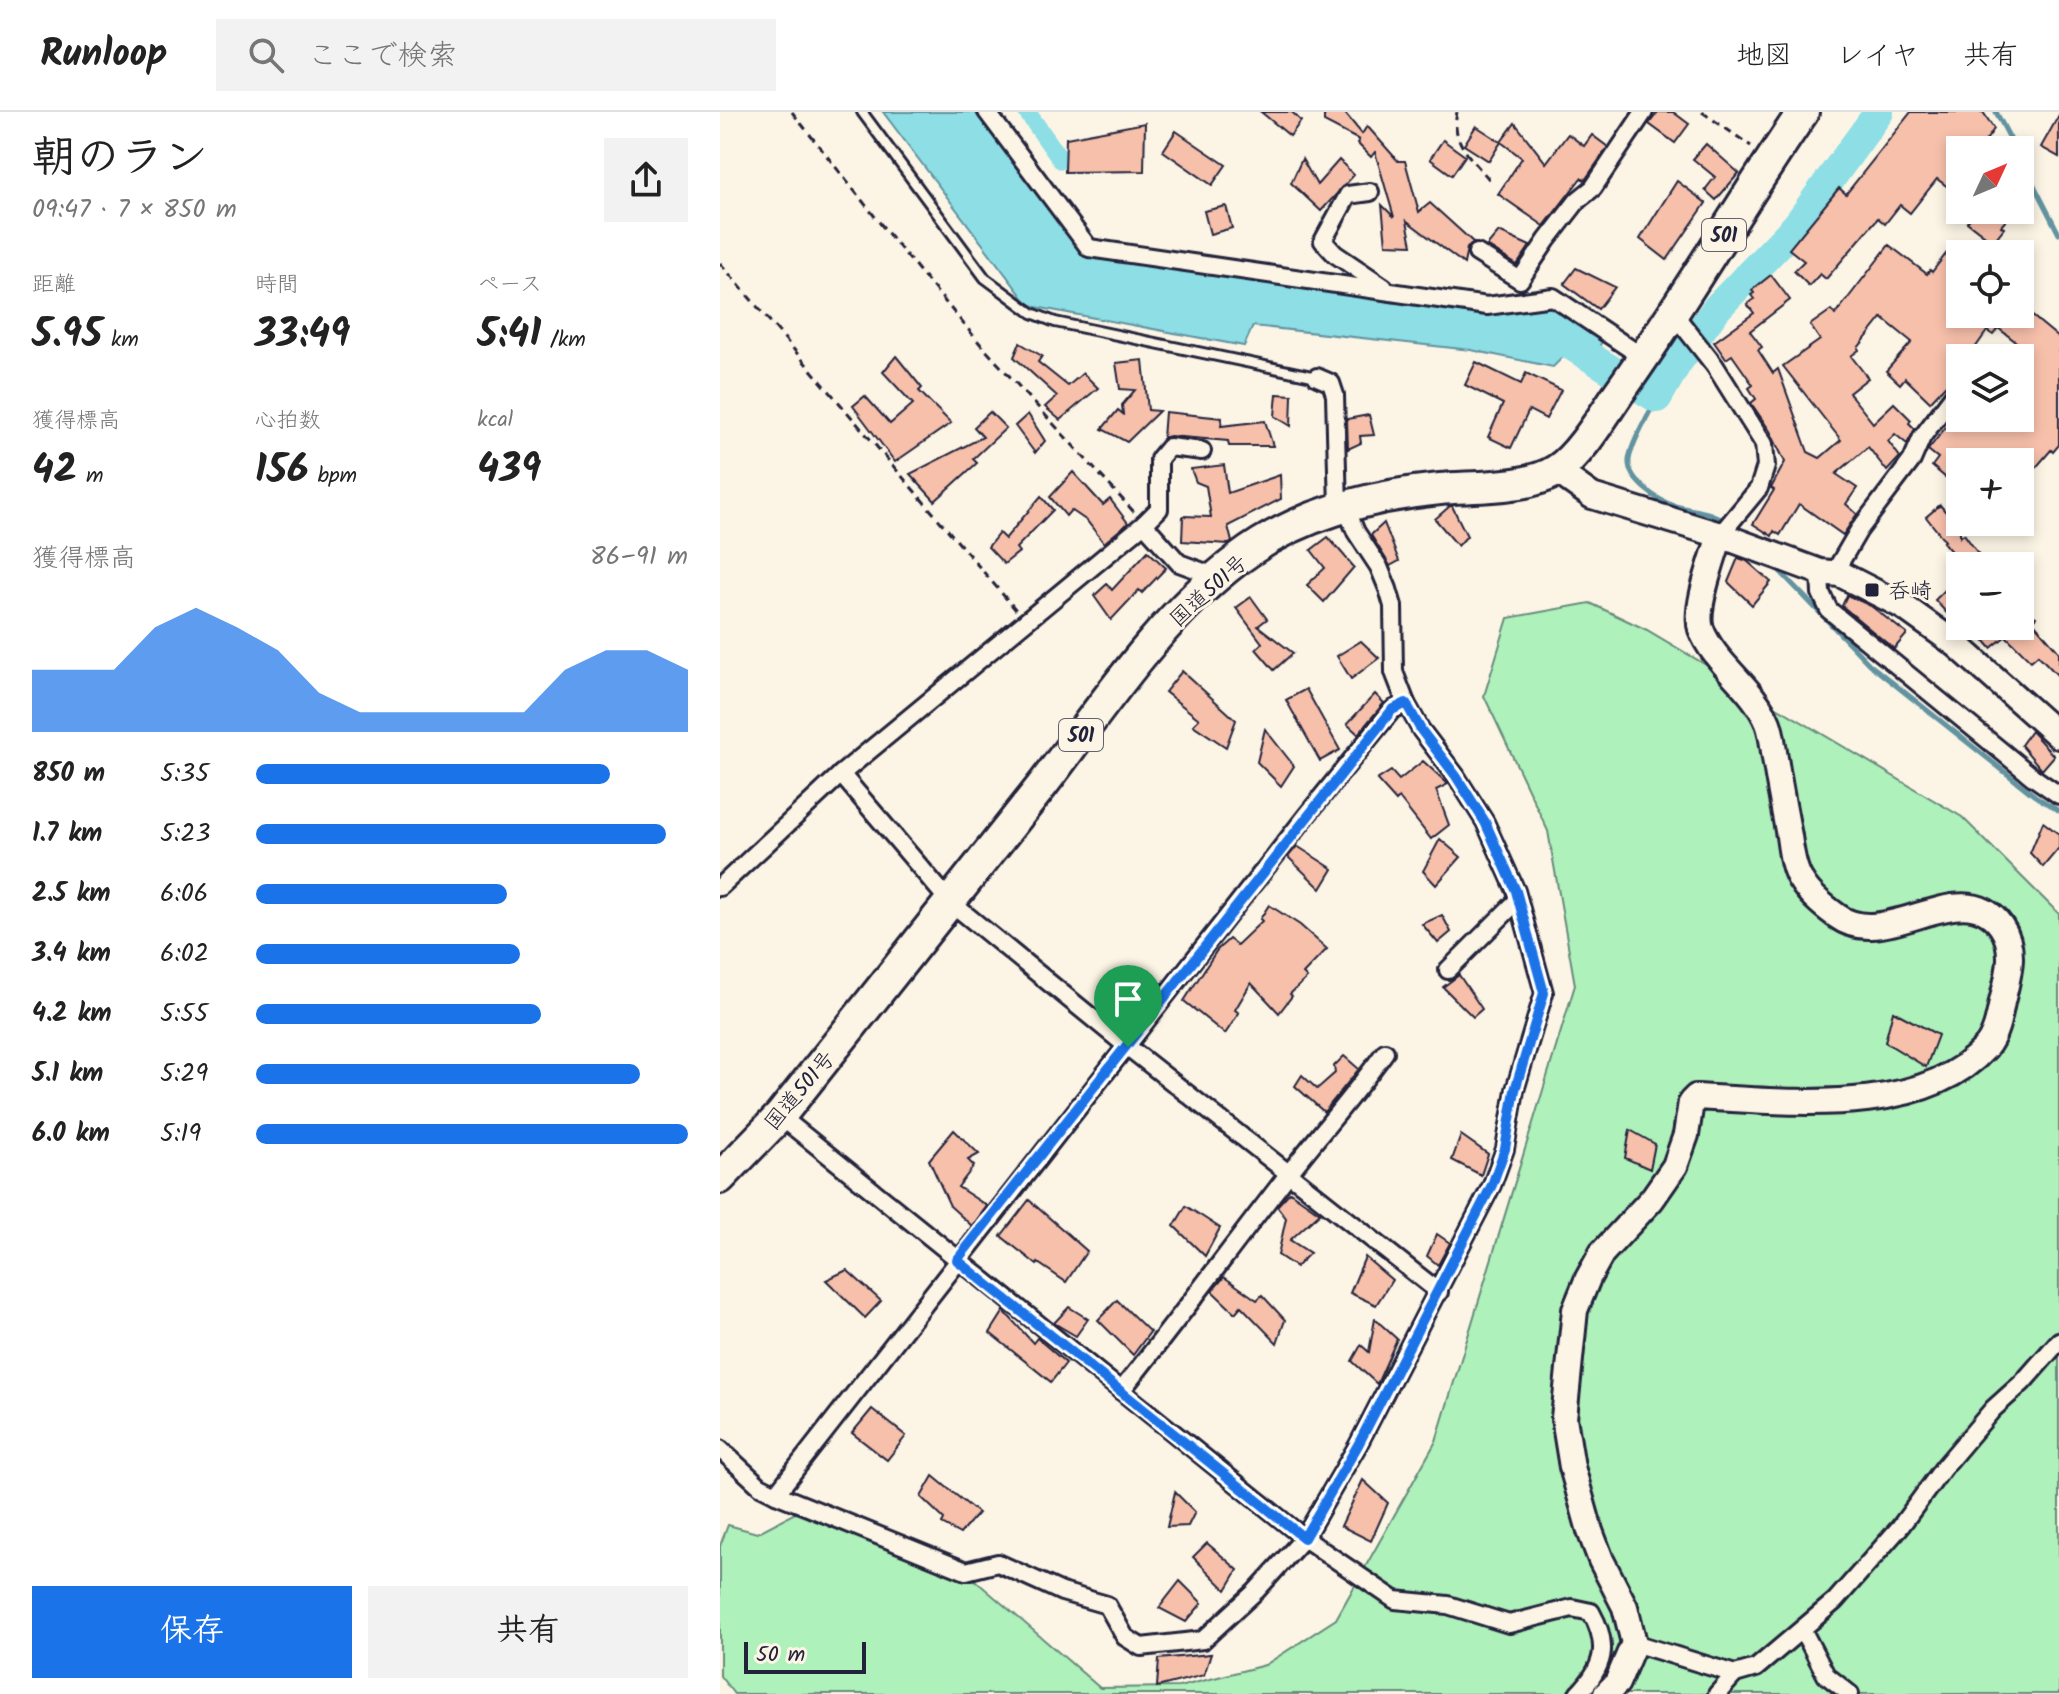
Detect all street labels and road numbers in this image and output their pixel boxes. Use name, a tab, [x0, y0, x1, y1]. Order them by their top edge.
road number: 501	[1702, 219, 1746, 251]
street label: 国道501号	[1162, 547, 1257, 637]
road number: 501	[1059, 719, 1103, 751]
street label: 国道501号	[757, 1044, 845, 1140]

